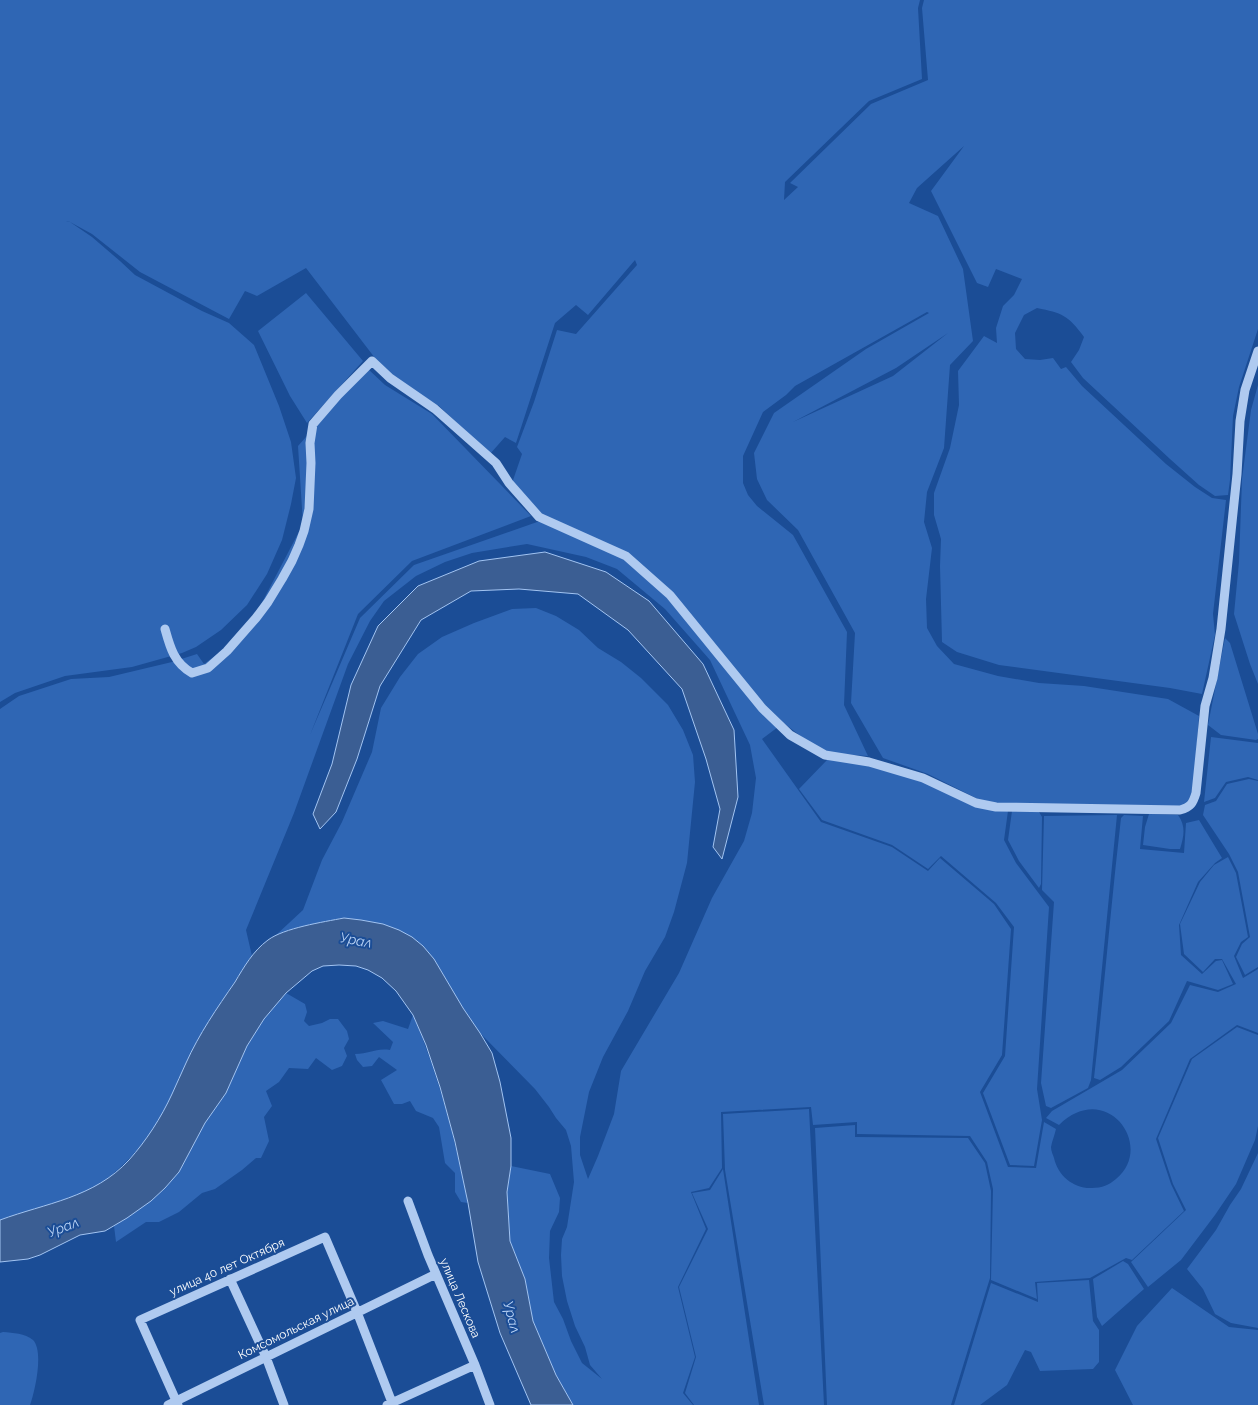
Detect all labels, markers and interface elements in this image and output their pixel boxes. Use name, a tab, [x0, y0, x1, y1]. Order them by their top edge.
water label: Урал	[339, 929, 373, 951]
water label: Урал	[45, 1214, 81, 1240]
street label: улица 40 лет Октября	[167, 1235, 287, 1299]
street label: улица Лескова	[437, 1256, 483, 1340]
street label: Комсомольская улица	[236, 1294, 356, 1362]
water label: Урал	[500, 1299, 524, 1335]

